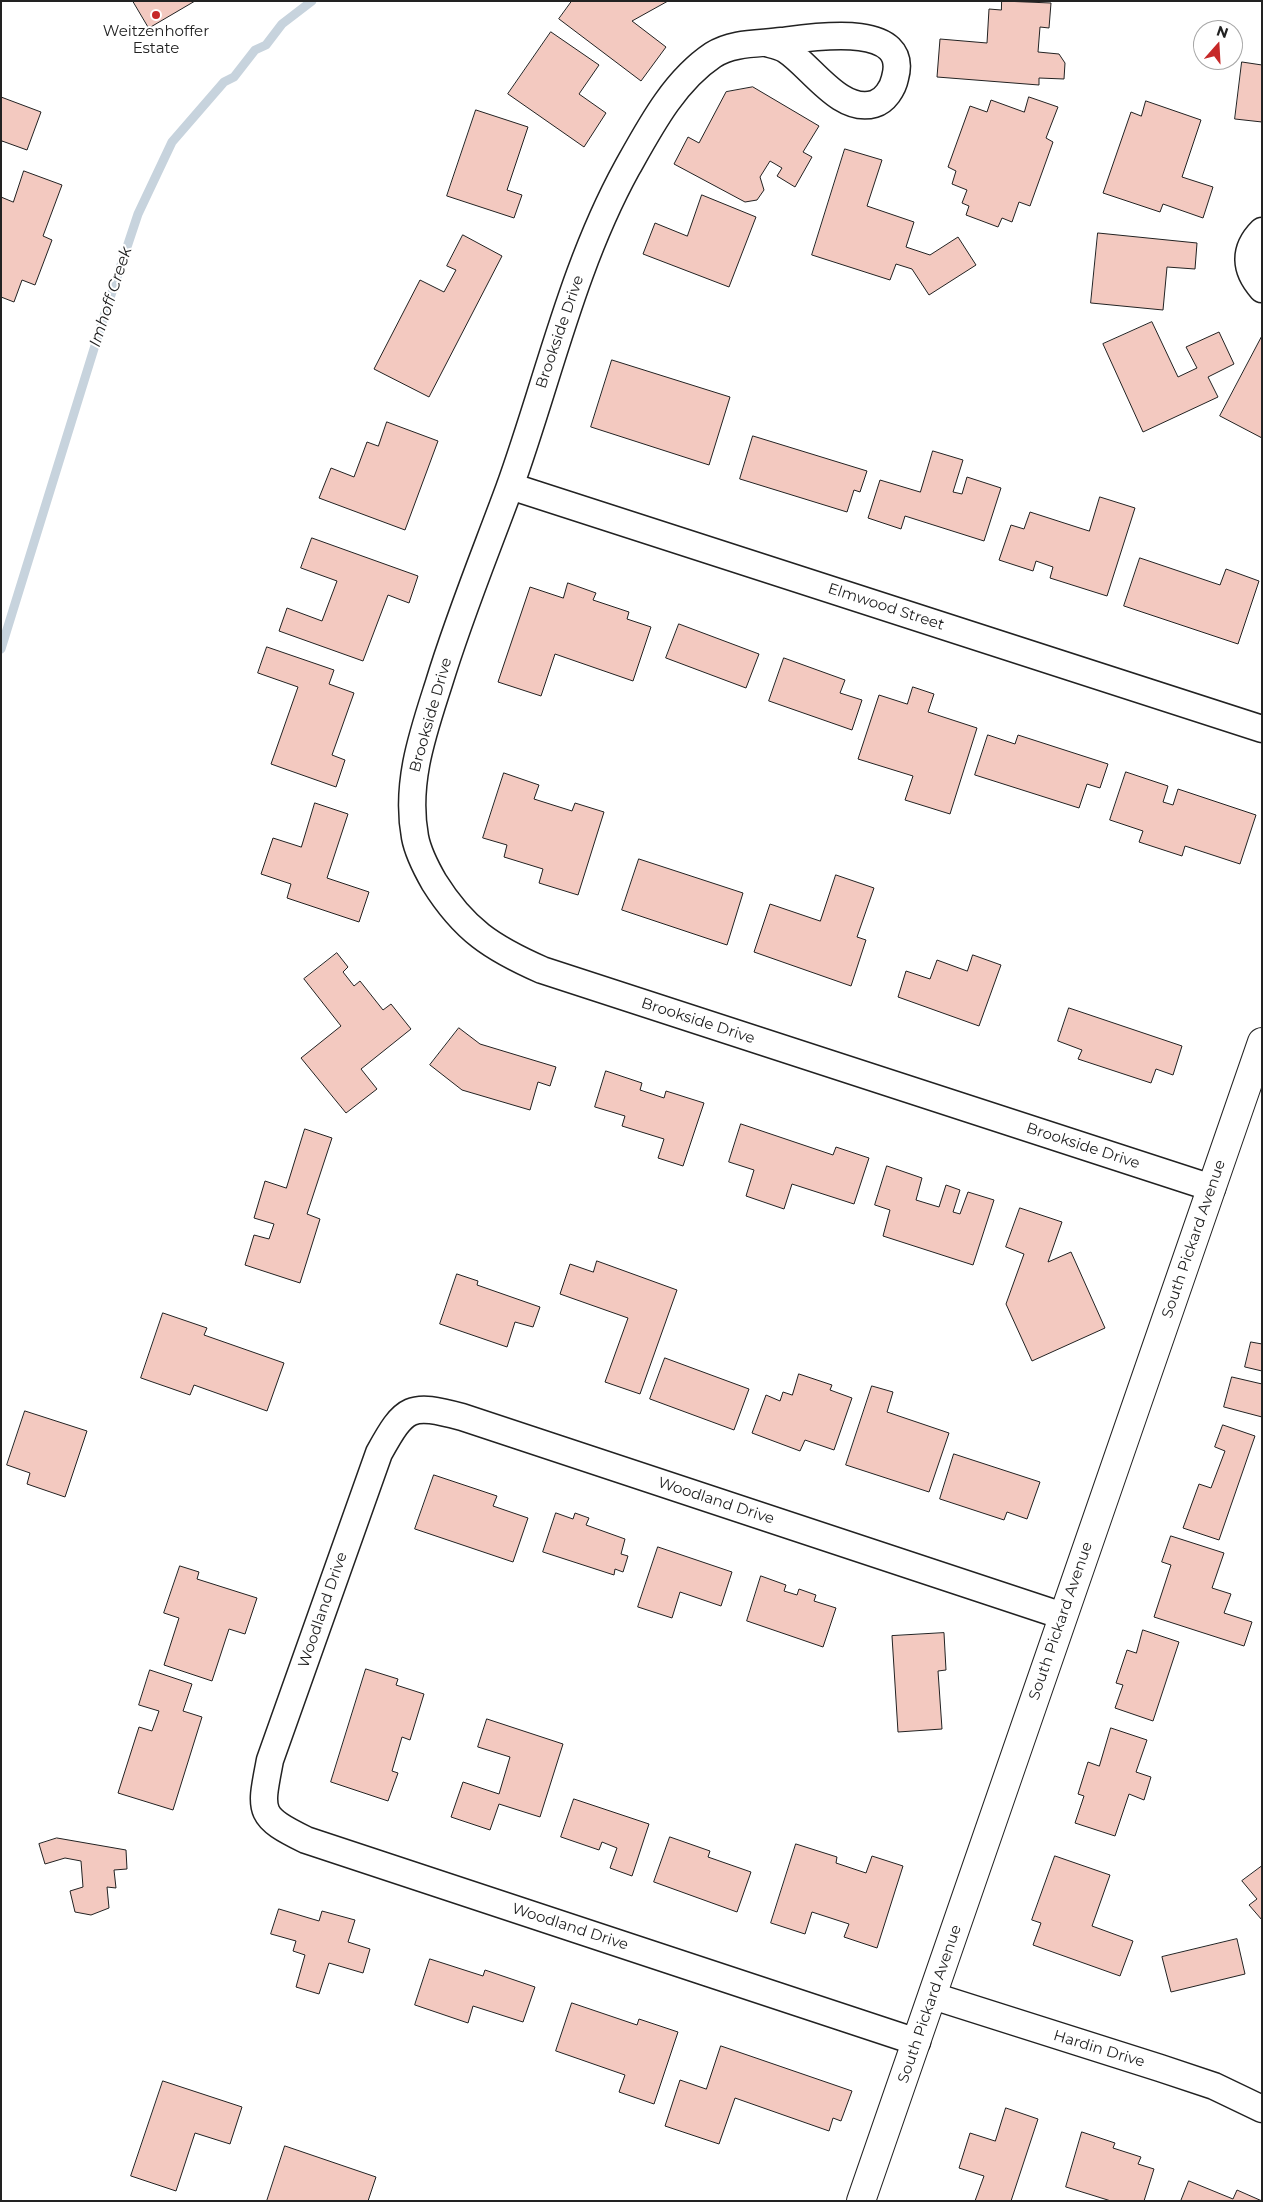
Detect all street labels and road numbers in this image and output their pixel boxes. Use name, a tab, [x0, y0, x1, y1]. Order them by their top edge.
street label: Brookside Drive	[532, 273, 588, 391]
street label: Elmwood Street	[826, 580, 946, 634]
street label: Brookside Drive	[406, 656, 456, 774]
street label: Brookside Drive	[639, 994, 757, 1048]
street label: Brookside Drive	[1024, 1119, 1142, 1173]
street label: South Pickard Avenue	[1158, 1157, 1230, 1321]
street label: Woodland Drive	[656, 1474, 776, 1528]
street label: South Pickard Avenue	[1025, 1539, 1097, 1703]
street label: Woodland Drive	[295, 1550, 351, 1670]
street label: Woodland Drive	[510, 1900, 630, 1954]
street label: South Pickard Avenue	[894, 1922, 966, 2086]
street label: Hardin Drive	[1051, 2027, 1147, 2071]

